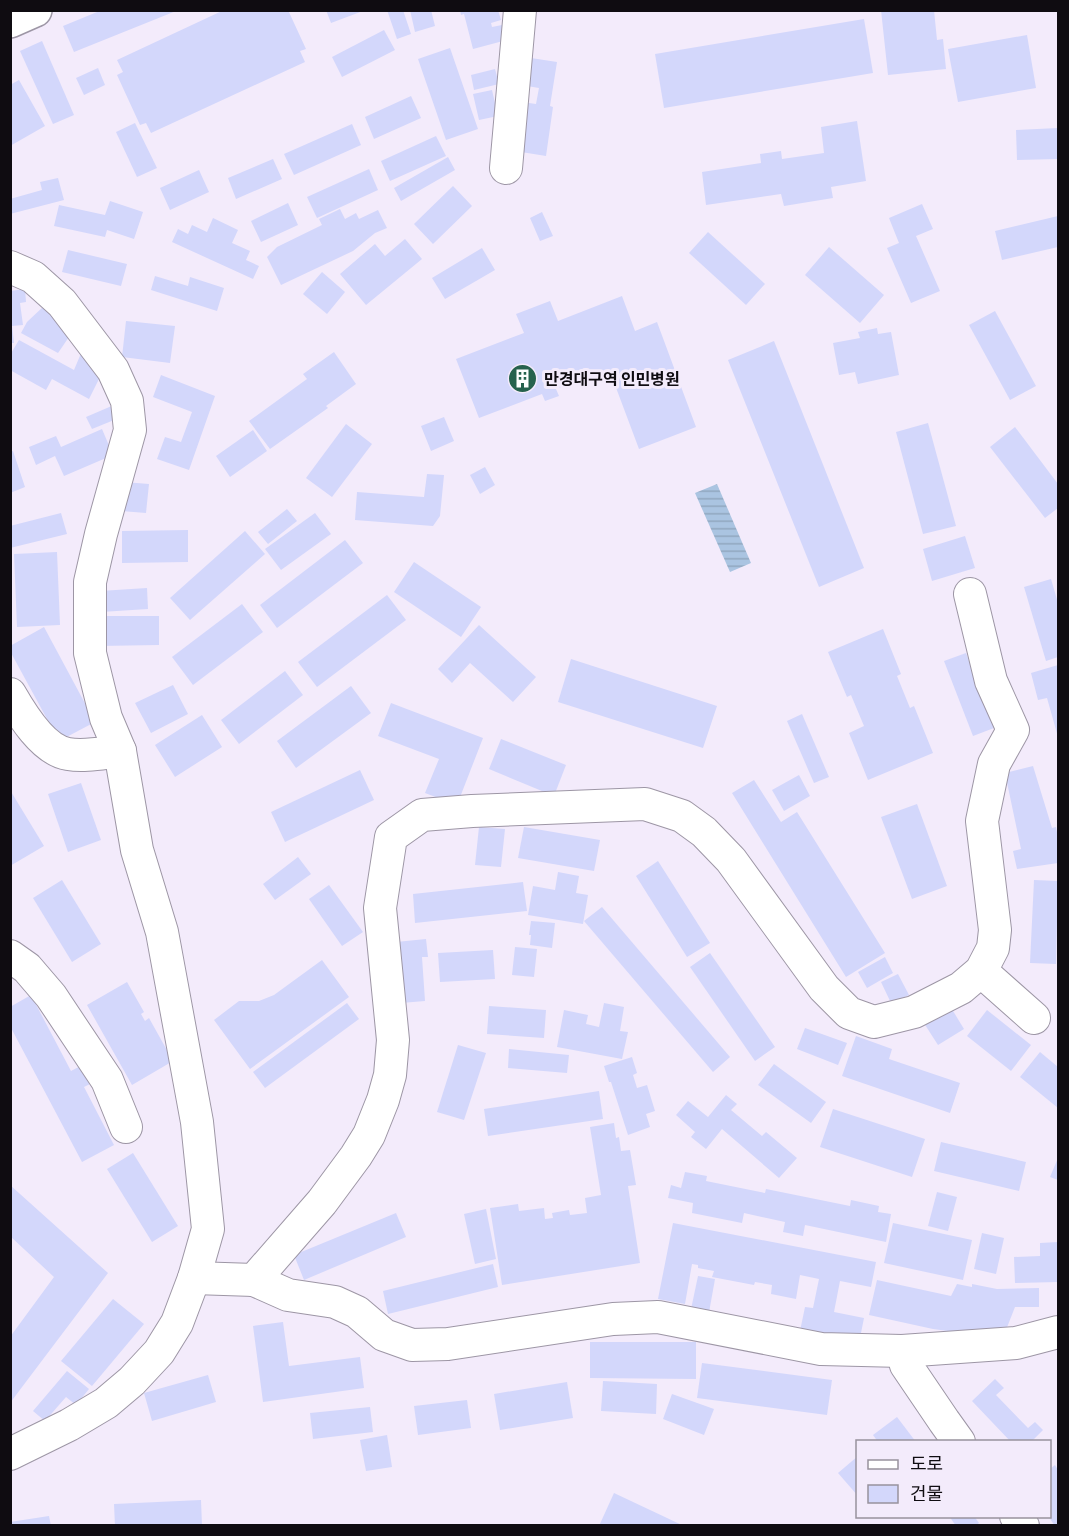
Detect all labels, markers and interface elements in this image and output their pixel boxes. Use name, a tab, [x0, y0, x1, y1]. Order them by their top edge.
building icon: 만경대구역 인민병원	[507, 363, 539, 395]
place label: 만경대구역 인민병원	[544, 370, 680, 389]
legend	[856, 1440, 1051, 1518]
text: 도로	[910, 1453, 943, 1475]
text: 건물	[910, 1483, 943, 1505]

